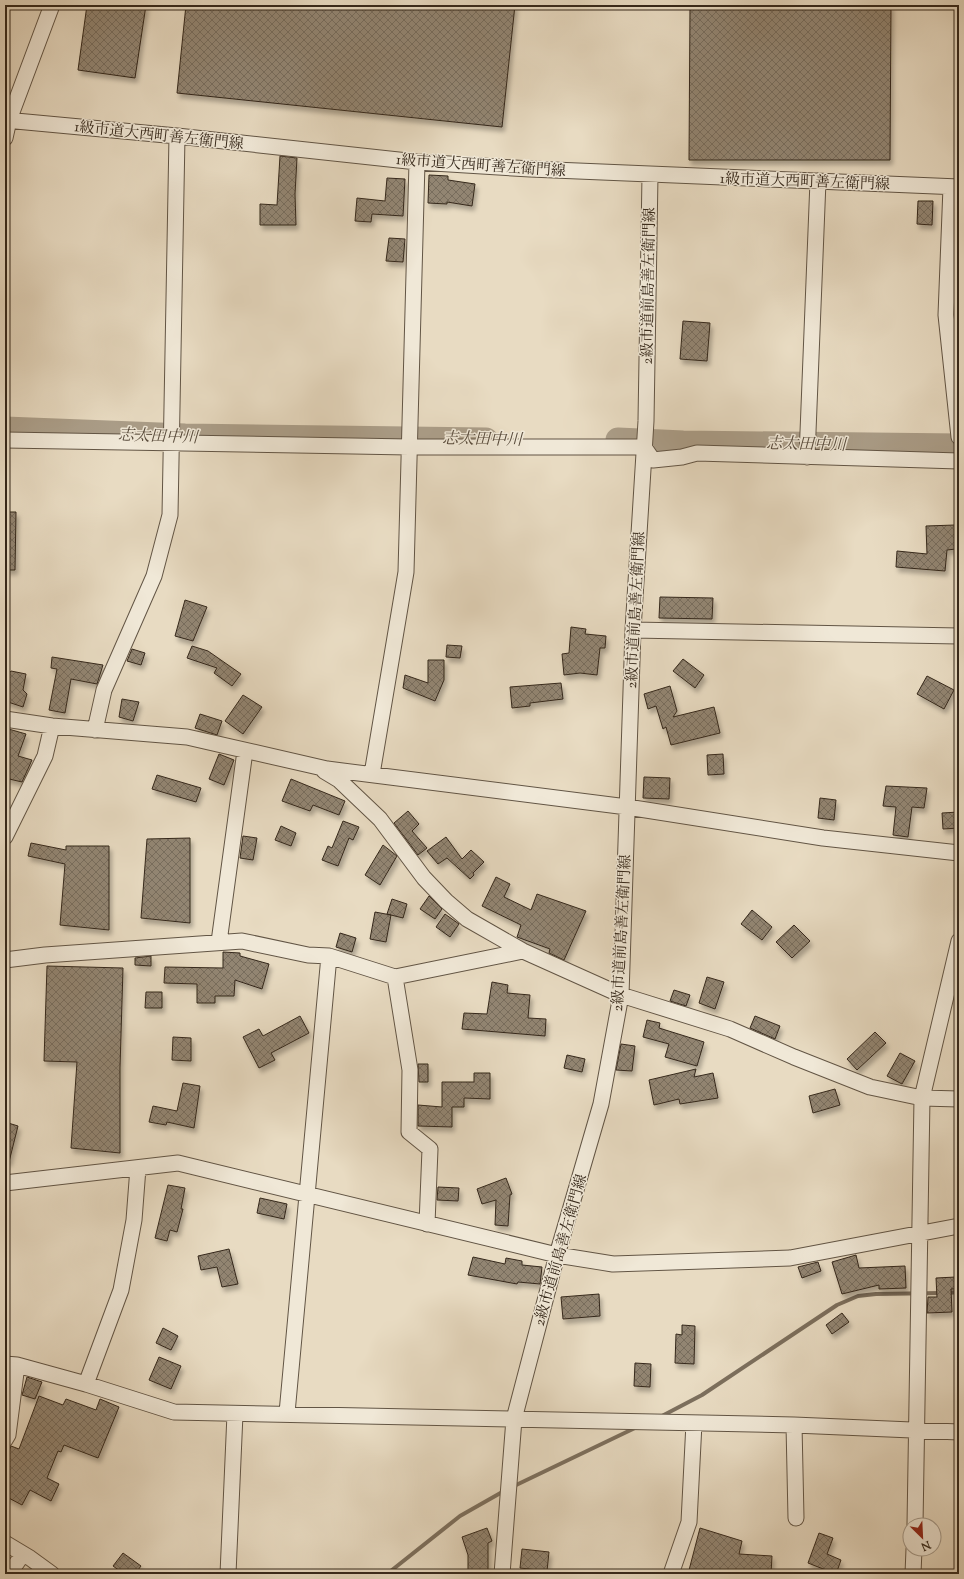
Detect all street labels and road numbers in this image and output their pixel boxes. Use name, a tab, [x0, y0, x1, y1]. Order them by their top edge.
street label: 1級市道大西町善左衛門線	[73, 117, 245, 156]
street label: 1級市道大西町善左衛門線	[395, 150, 566, 183]
street label: 1級市道大西町善左衛門線	[720, 169, 890, 196]
street label: 2級市道前島善左衛門線	[638, 207, 661, 365]
street label: 2級市道前島善左衛門線	[622, 531, 651, 689]
street label: 2級市道前島善左衛門線	[608, 854, 637, 1012]
street label: 2級市道前島善左衛門線	[530, 1172, 593, 1329]

